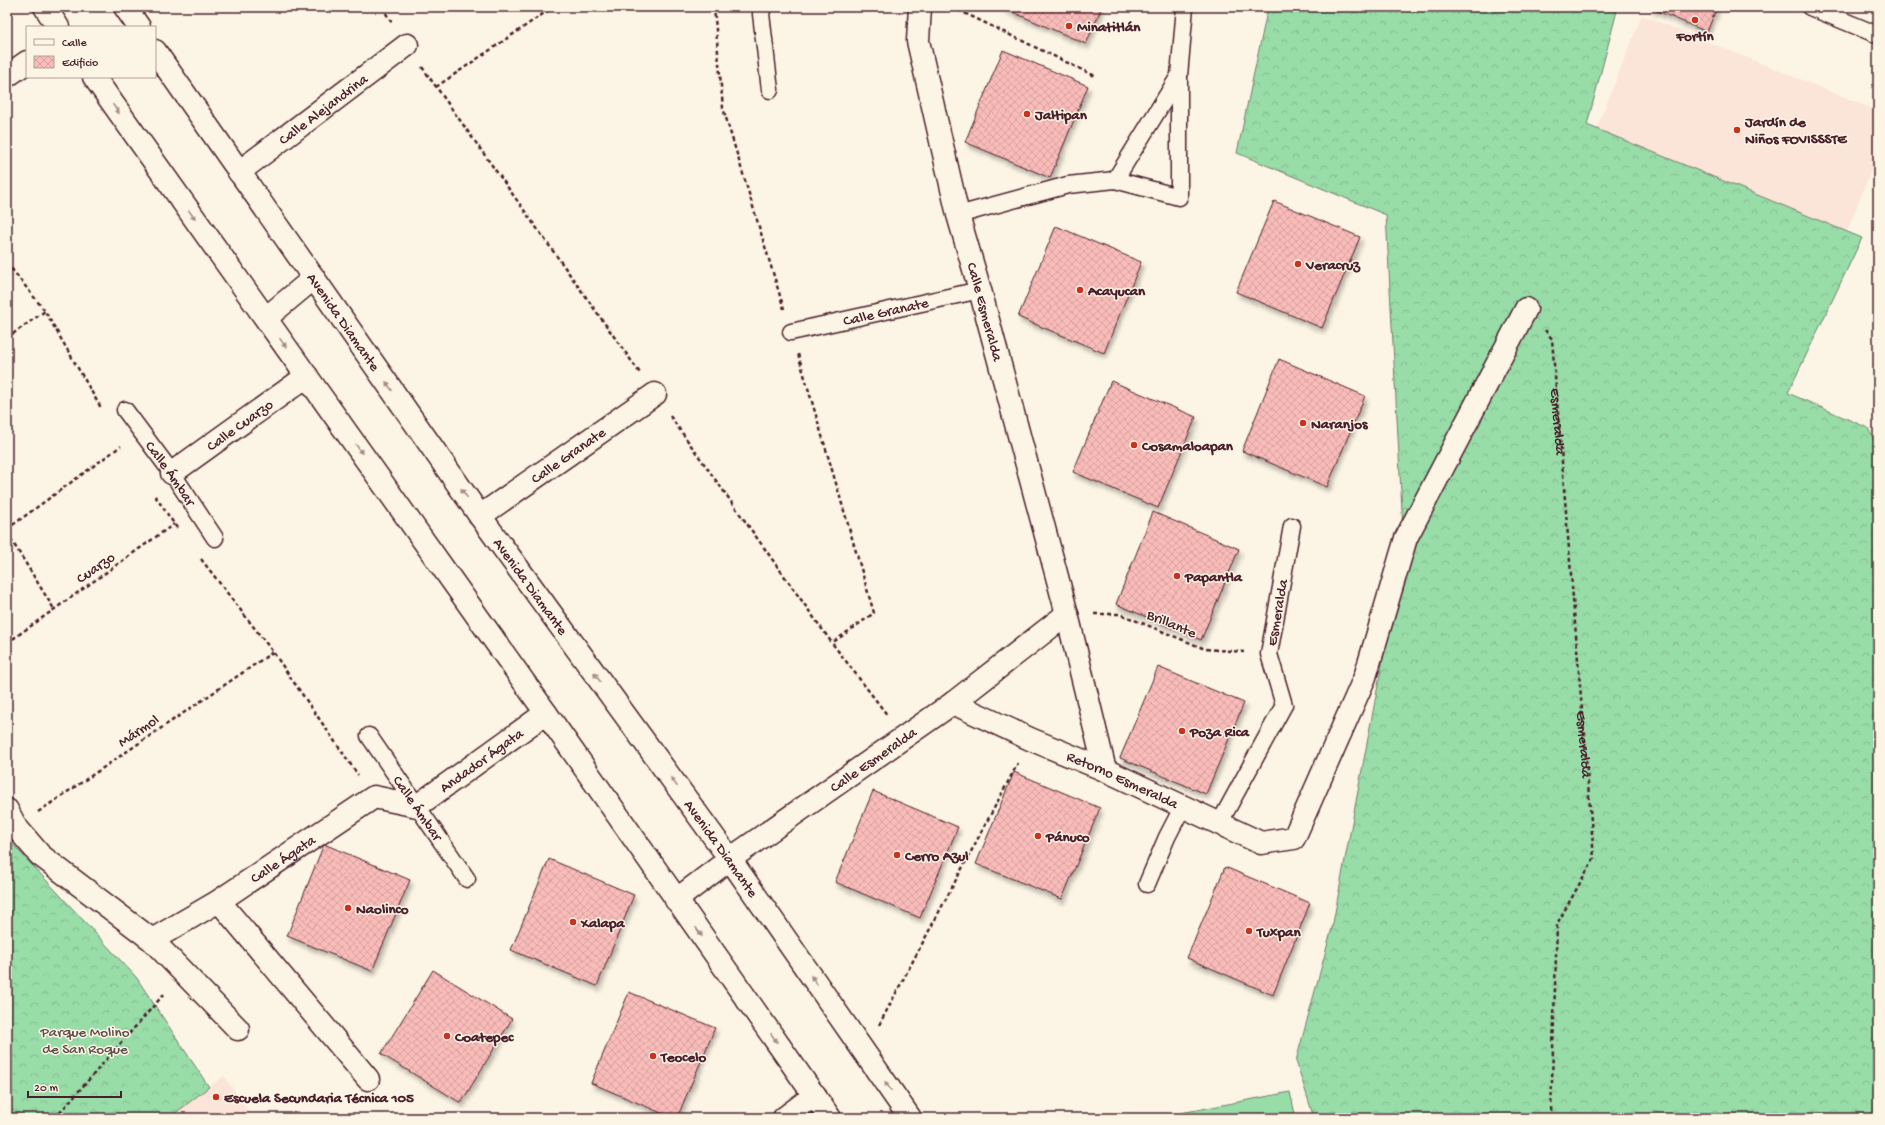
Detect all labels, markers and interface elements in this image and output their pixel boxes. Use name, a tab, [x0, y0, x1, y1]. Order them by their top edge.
marker: Fortín	[1690, 15, 1700, 25]
place label: Minatitlán	[1077, 19, 1141, 37]
marker: Minatitlán	[1064, 21, 1074, 31]
legend	[26, 26, 156, 78]
place label: Fortín	[1675, 28, 1715, 46]
text: Calle	[62, 37, 87, 51]
text: Edificio	[62, 57, 98, 71]
street label: Calle Alejandrina	[276, 70, 373, 150]
one-way arrow	[112, 103, 120, 114]
place label: Jaltipan	[1034, 107, 1088, 125]
marker: Jaltipan	[1022, 109, 1032, 119]
place label: Jardín de Niños FOVISSSTE	[1744, 114, 1848, 149]
marker: Jardín de Niños FOVISSSTE	[1732, 125, 1742, 135]
one-way arrow	[188, 209, 196, 220]
place label: Veracruz	[1305, 257, 1361, 275]
marker: Veracruz	[1293, 259, 1303, 269]
street label: Calle Esmeralda	[961, 261, 1006, 364]
street label: Avenida Diamante	[302, 270, 383, 375]
place label: Acayucan	[1087, 283, 1146, 301]
marker: Acayucan	[1075, 285, 1085, 295]
street label: Calle Granate	[842, 295, 931, 331]
one-way arrow	[279, 338, 288, 349]
one-way arrow	[385, 381, 393, 391]
street label: Esmeralda	[1545, 387, 1568, 456]
street label: Calle Cuarzo	[204, 396, 278, 456]
place label: Naranjos	[1311, 416, 1369, 434]
marker: Naranjos	[1298, 418, 1308, 428]
street label: Calle Granate	[528, 424, 610, 489]
street label: Calle Ámbar	[140, 438, 199, 511]
place label: Cosamaloapan	[1141, 438, 1234, 456]
marker: Cosamaloapan	[1129, 440, 1139, 450]
one-way arrow	[355, 444, 363, 455]
one-way arrow	[460, 488, 468, 498]
street label: Avenida Diamante	[488, 535, 571, 639]
street label: Cuarzo	[73, 549, 119, 588]
place label: Papantla	[1184, 569, 1243, 587]
marker: Papantla	[1172, 571, 1182, 581]
street label: Esmeralda	[1264, 577, 1293, 648]
street label: Brillante	[1143, 606, 1199, 643]
one-way arrow	[593, 672, 602, 683]
street label: Esmeralda	[1571, 710, 1595, 779]
street label: Mármol	[115, 711, 163, 752]
street label: Calle Esmeralda	[827, 724, 921, 797]
place label: Poza Rica	[1189, 724, 1250, 742]
street label: Andador Ágata	[437, 725, 528, 798]
marker: Poza Rica	[1177, 726, 1187, 736]
street label: Retorno Esmeralda	[1063, 748, 1181, 814]
street label: Calle Ámbar	[388, 773, 446, 847]
one-way arrow	[670, 777, 678, 788]
street label: Avenida Diamante	[679, 797, 761, 902]
place label: Pánuco	[1045, 829, 1090, 847]
street label: Calle Ágata	[248, 831, 320, 888]
marker: Pánuco	[1033, 831, 1043, 841]
place label: Cerro Azul	[904, 848, 969, 866]
marker: Cerro Azul	[892, 850, 902, 860]
place label: Naolinco	[356, 901, 409, 919]
marker: Naolinco	[343, 903, 353, 913]
place label: Xalapa	[580, 915, 625, 933]
marker: Xalapa	[568, 917, 578, 927]
place label: Tuxpan	[1256, 924, 1301, 942]
marker: Tuxpan	[1244, 926, 1254, 936]
one-way arrow	[695, 927, 703, 937]
one-way arrow	[810, 974, 818, 985]
park label: Parque Molino de San Roque	[40, 1024, 130, 1059]
place label: Coatepec	[454, 1029, 514, 1047]
marker: Coatepec	[442, 1031, 452, 1041]
one-way arrow	[770, 1033, 778, 1043]
place label: Teocelo	[660, 1049, 706, 1067]
marker: Teocelo	[648, 1051, 658, 1061]
scale bar	[28, 1073, 121, 1099]
one-way arrow	[884, 1081, 892, 1091]
text: 20 m	[34, 1082, 59, 1096]
place label: Escuela Secundaria Técnica 105	[224, 1090, 414, 1108]
marker: Escuela Secundaria Técnica 105	[211, 1092, 221, 1102]

